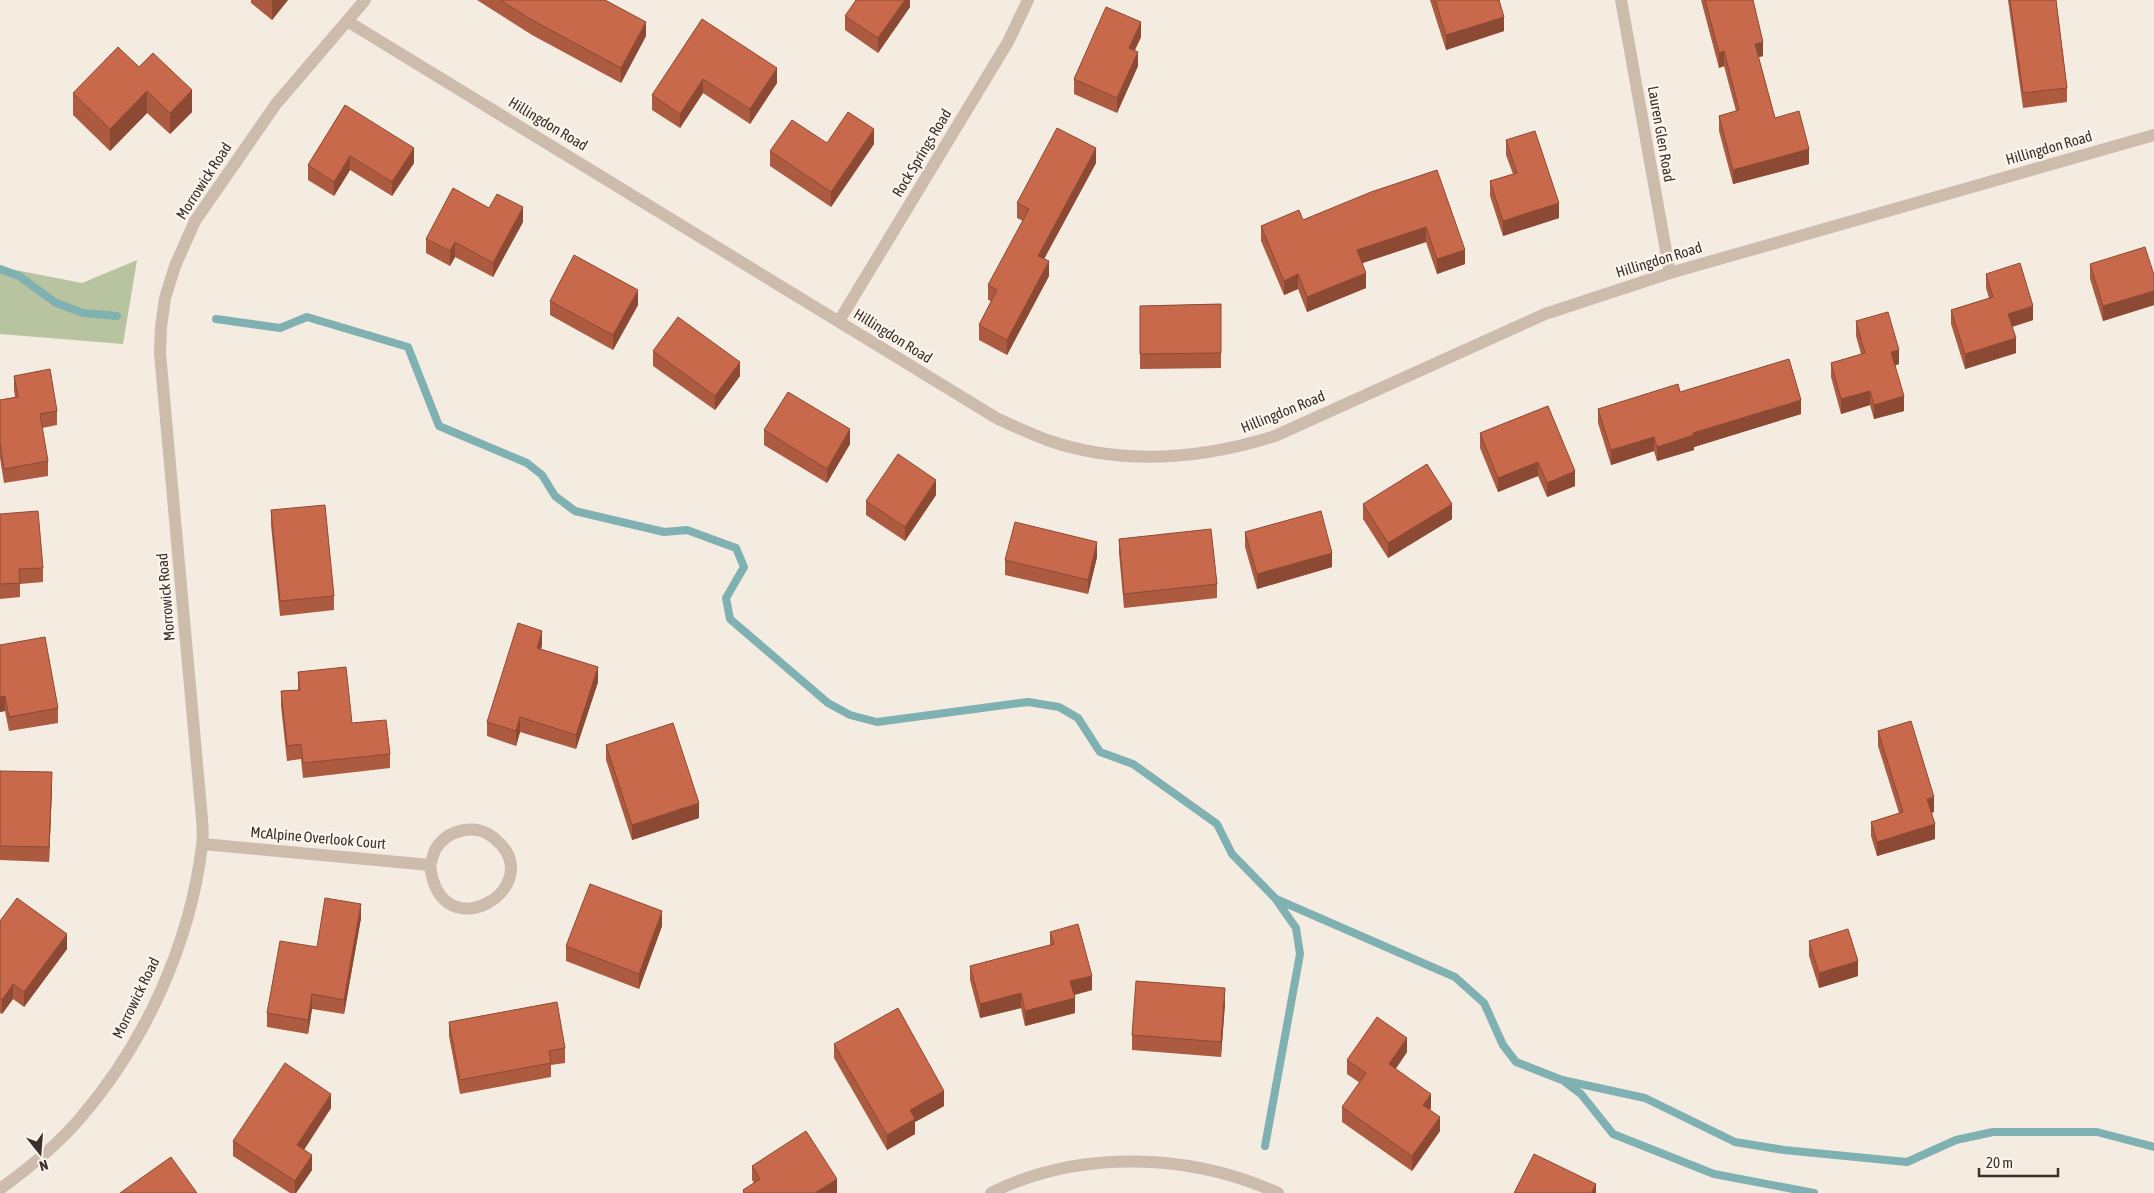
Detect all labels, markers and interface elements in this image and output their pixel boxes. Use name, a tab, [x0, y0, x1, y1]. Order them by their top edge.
street label: Lauren Glen Road	[1645, 85, 1678, 183]
street label: Hillingdon Road	[506, 93, 591, 154]
street label: Rock Springs Road	[889, 106, 955, 200]
street label: Hillingdon Road	[2004, 127, 2094, 168]
street label: Morrowick Road	[172, 139, 235, 222]
street label: Hillingdon Road	[1614, 238, 1704, 281]
street label: Hillingdon Road	[851, 305, 936, 366]
street label: Hillingdon Road	[1238, 387, 1327, 436]
street label: Morrowick Road	[153, 552, 178, 642]
street label: McAlpine Overlook Court	[250, 823, 386, 852]
street label: Morrowick Road	[109, 954, 163, 1041]
north arrow	[15, 1128, 65, 1178]
scale bar	[1979, 1146, 2058, 1178]
text: 20 m	[1986, 1154, 2013, 1171]
text: N	[38, 1157, 50, 1174]

